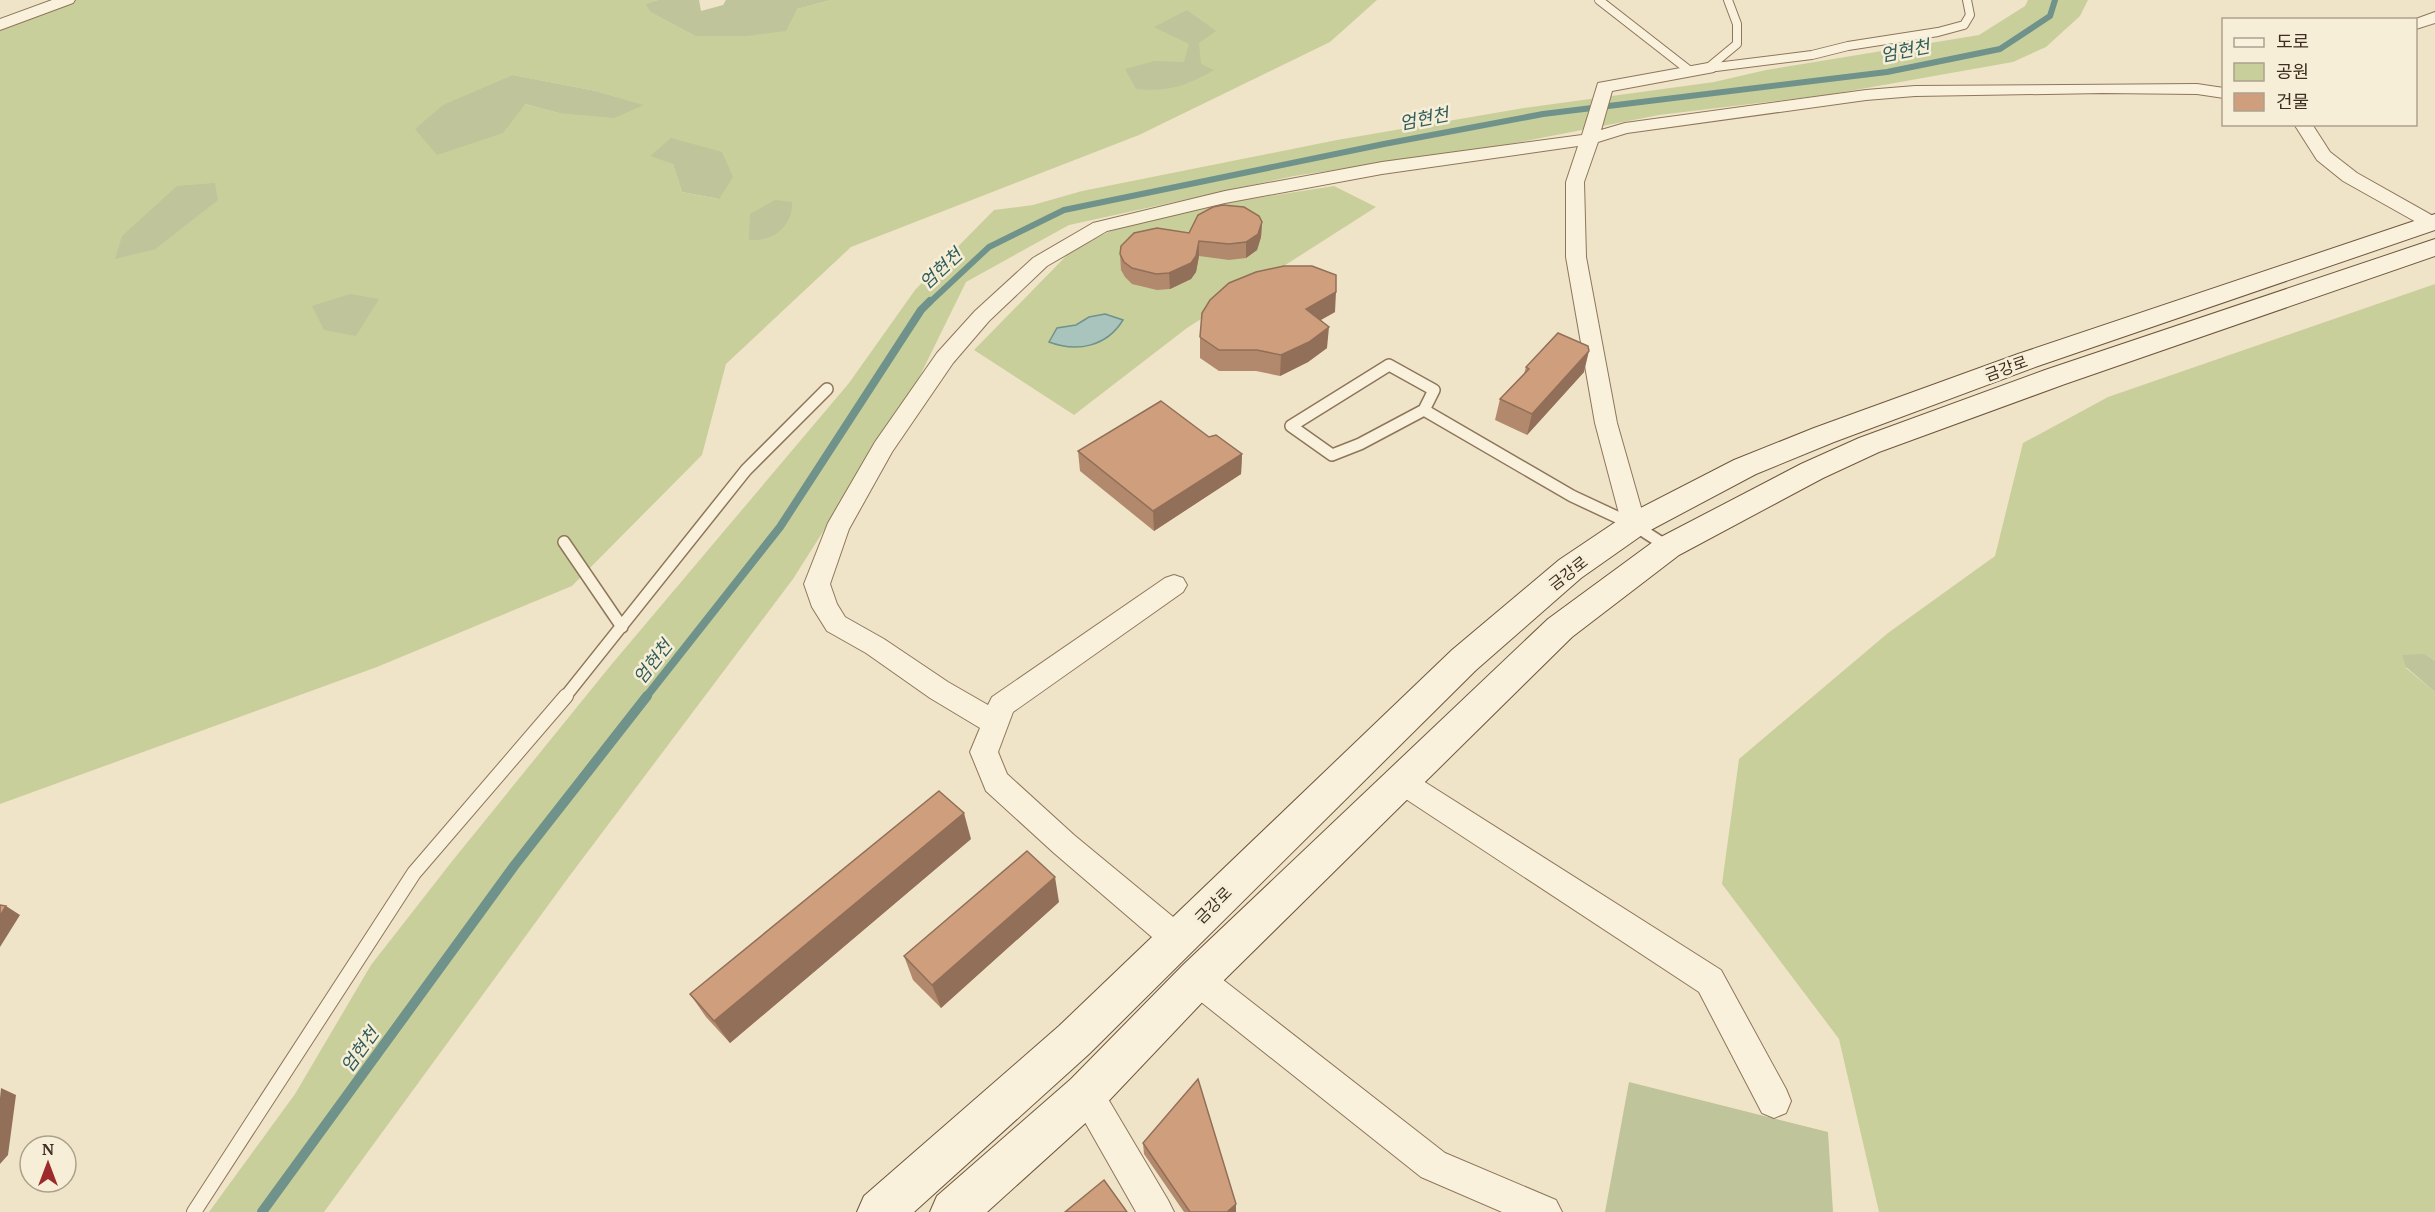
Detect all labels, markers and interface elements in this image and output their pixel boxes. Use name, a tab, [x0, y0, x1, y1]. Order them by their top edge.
legend	[2222, 18, 2417, 126]
text: 도로	[2276, 29, 2309, 53]
water label: 엄현천	[1878, 33, 1934, 67]
text: 공원	[2276, 59, 2309, 83]
text: 건물	[2276, 89, 2309, 113]
water label: 엄현천	[1397, 101, 1453, 135]
water label: 엄현천	[914, 241, 968, 294]
street label: 금강로	[1981, 350, 2031, 386]
street label: 금강로	[1544, 551, 1592, 595]
water label: 엄현천	[627, 633, 678, 688]
street label: 금강로	[1190, 881, 1237, 928]
water label: 엄현천	[335, 1020, 385, 1077]
north arrow	[18, 1134, 78, 1194]
text: N	[42, 1138, 54, 1160]

